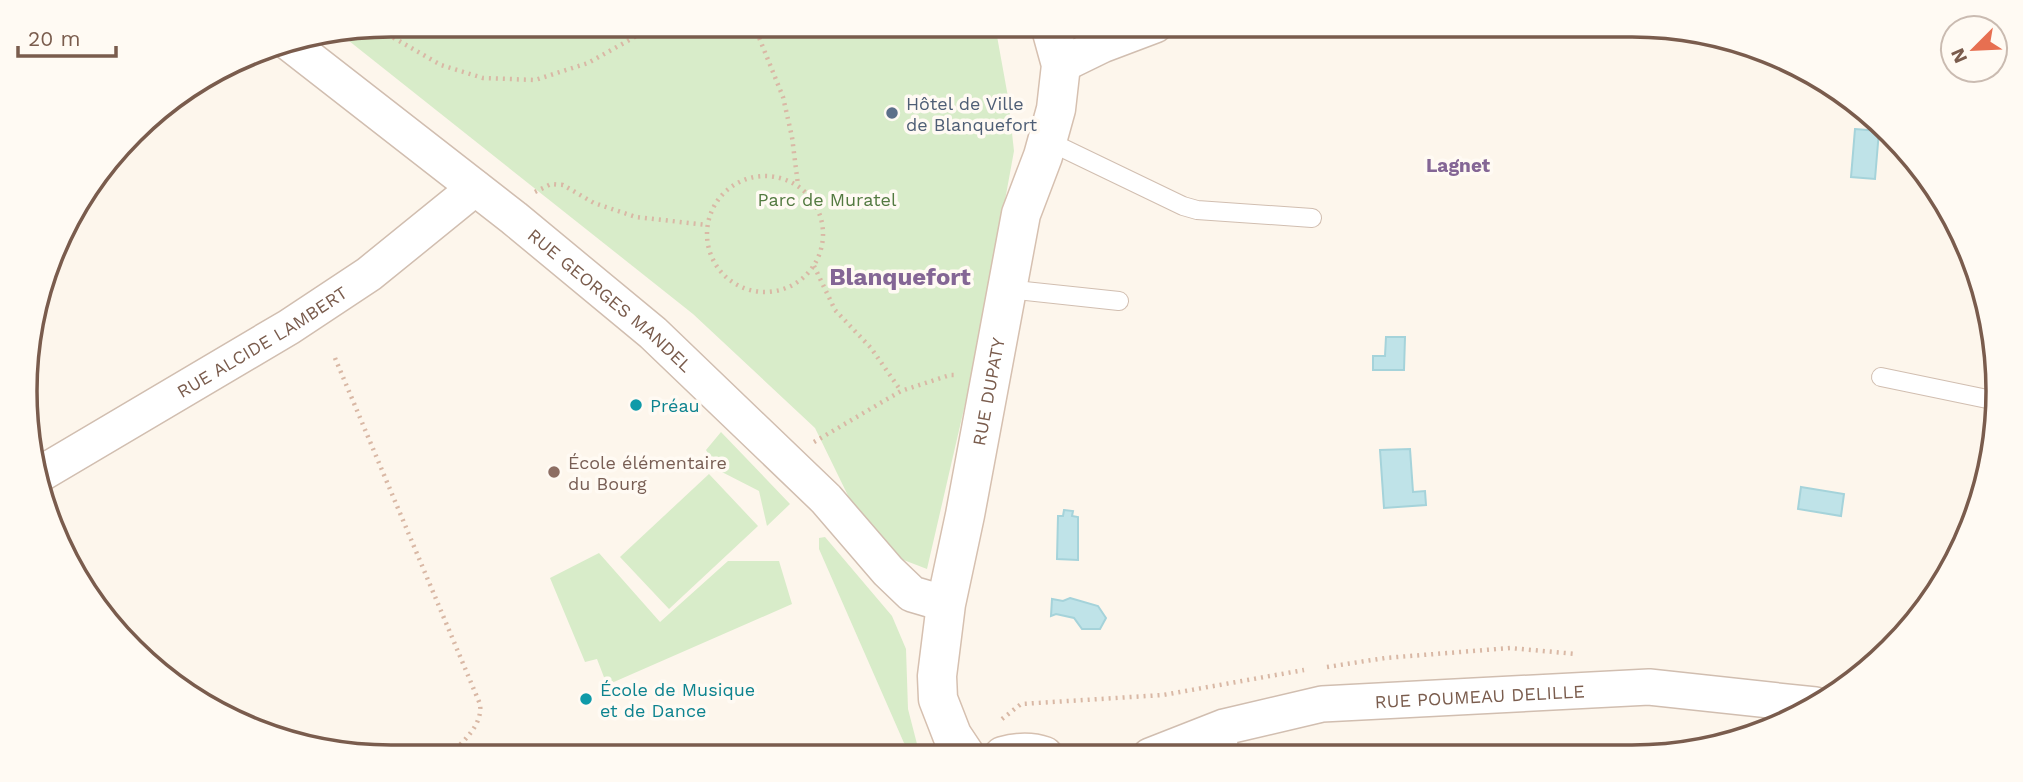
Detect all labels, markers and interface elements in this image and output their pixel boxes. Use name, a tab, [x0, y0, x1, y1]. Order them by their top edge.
scale bar	[18, 14, 116, 58]
north arrow	[1939, 14, 2009, 84]
text: 20 m	[28, 26, 80, 51]
text: N	[1946, 45, 1972, 67]
place label: Hôtel de Ville de Blanquefort	[906, 93, 1038, 135]
marker: Hôtel de Ville de Blanquefort	[884, 105, 900, 121]
district label: Lagnet	[1426, 154, 1491, 177]
park label: Parc de Muratel	[758, 189, 897, 210]
street label: RUE GEORGES MANDEL	[524, 224, 697, 376]
district label: Blanquefort	[829, 263, 971, 291]
street label: RUE ALCIDE LAMBERT	[173, 281, 351, 402]
street label: RUE DUPATY	[968, 335, 1008, 447]
place label: Préau	[650, 395, 700, 416]
marker: Préau	[628, 397, 644, 413]
place label: École élémentaire du Bourg	[568, 452, 727, 494]
marker: École élémentaire du Bourg	[546, 464, 562, 480]
place label: École de Musique et de Dance	[600, 679, 755, 721]
street label: RUE POUMEAU DELILLE	[1374, 680, 1585, 712]
marker: École de Musique et de Dance	[578, 691, 594, 707]

